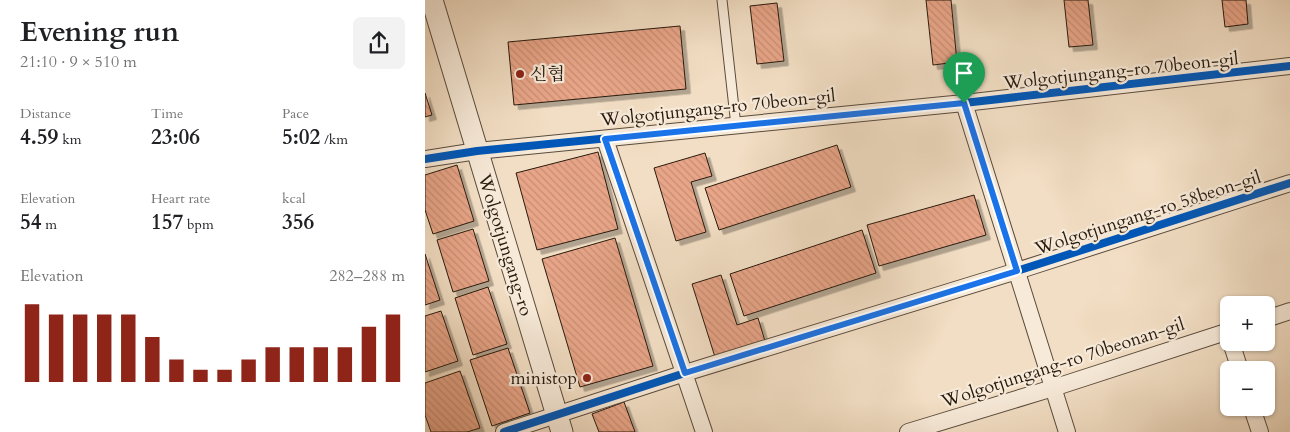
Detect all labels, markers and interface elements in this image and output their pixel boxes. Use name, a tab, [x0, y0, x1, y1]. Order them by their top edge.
text: Evening run	[20, 13, 179, 51]
button: share	[353, 17, 405, 69]
street label: Wolgotjungang-ro 70beon-gil	[1001, 46, 1240, 96]
text: 21:10 · 9 × 510 m	[20, 51, 137, 73]
pin	[943, 52, 985, 103]
icon: arrive	[950, 59, 978, 87]
place label: 신협	[530, 62, 565, 87]
marker: 신협	[514, 68, 526, 80]
street label: Wolgotjungang-ro 70beon-gil	[598, 83, 837, 133]
text: Distance	[20, 104, 71, 123]
text: Time	[151, 104, 183, 123]
text: Pace	[282, 104, 309, 123]
text: 4.59	[20, 123, 58, 152]
text: 23:06	[151, 123, 200, 152]
text: 5:02	[282, 123, 320, 152]
text: km	[58, 130, 81, 149]
text: /km	[320, 130, 348, 149]
street label: Wolgotjungang-ro 58beon-gil	[1031, 164, 1265, 262]
street label: Wolgotjungang-ro	[471, 170, 539, 319]
text: Elevation	[20, 189, 76, 208]
text: Heart rate	[151, 189, 210, 208]
text: kcal	[282, 189, 306, 208]
text: 54	[20, 208, 42, 237]
text: 157	[151, 208, 183, 237]
text: 356	[282, 208, 314, 237]
text: m	[42, 215, 57, 234]
text: bpm	[183, 215, 214, 234]
text: Elevation	[20, 265, 84, 287]
text: 282–288 m	[329, 265, 405, 287]
map controls	[1220, 296, 1275, 416]
button: +	[1220, 296, 1275, 351]
street label: Wolgotjungang-ro 70beonan-gil	[937, 312, 1188, 414]
button: −	[1220, 361, 1275, 416]
place label: ministop	[510, 366, 577, 391]
marker: ministop	[581, 372, 593, 384]

